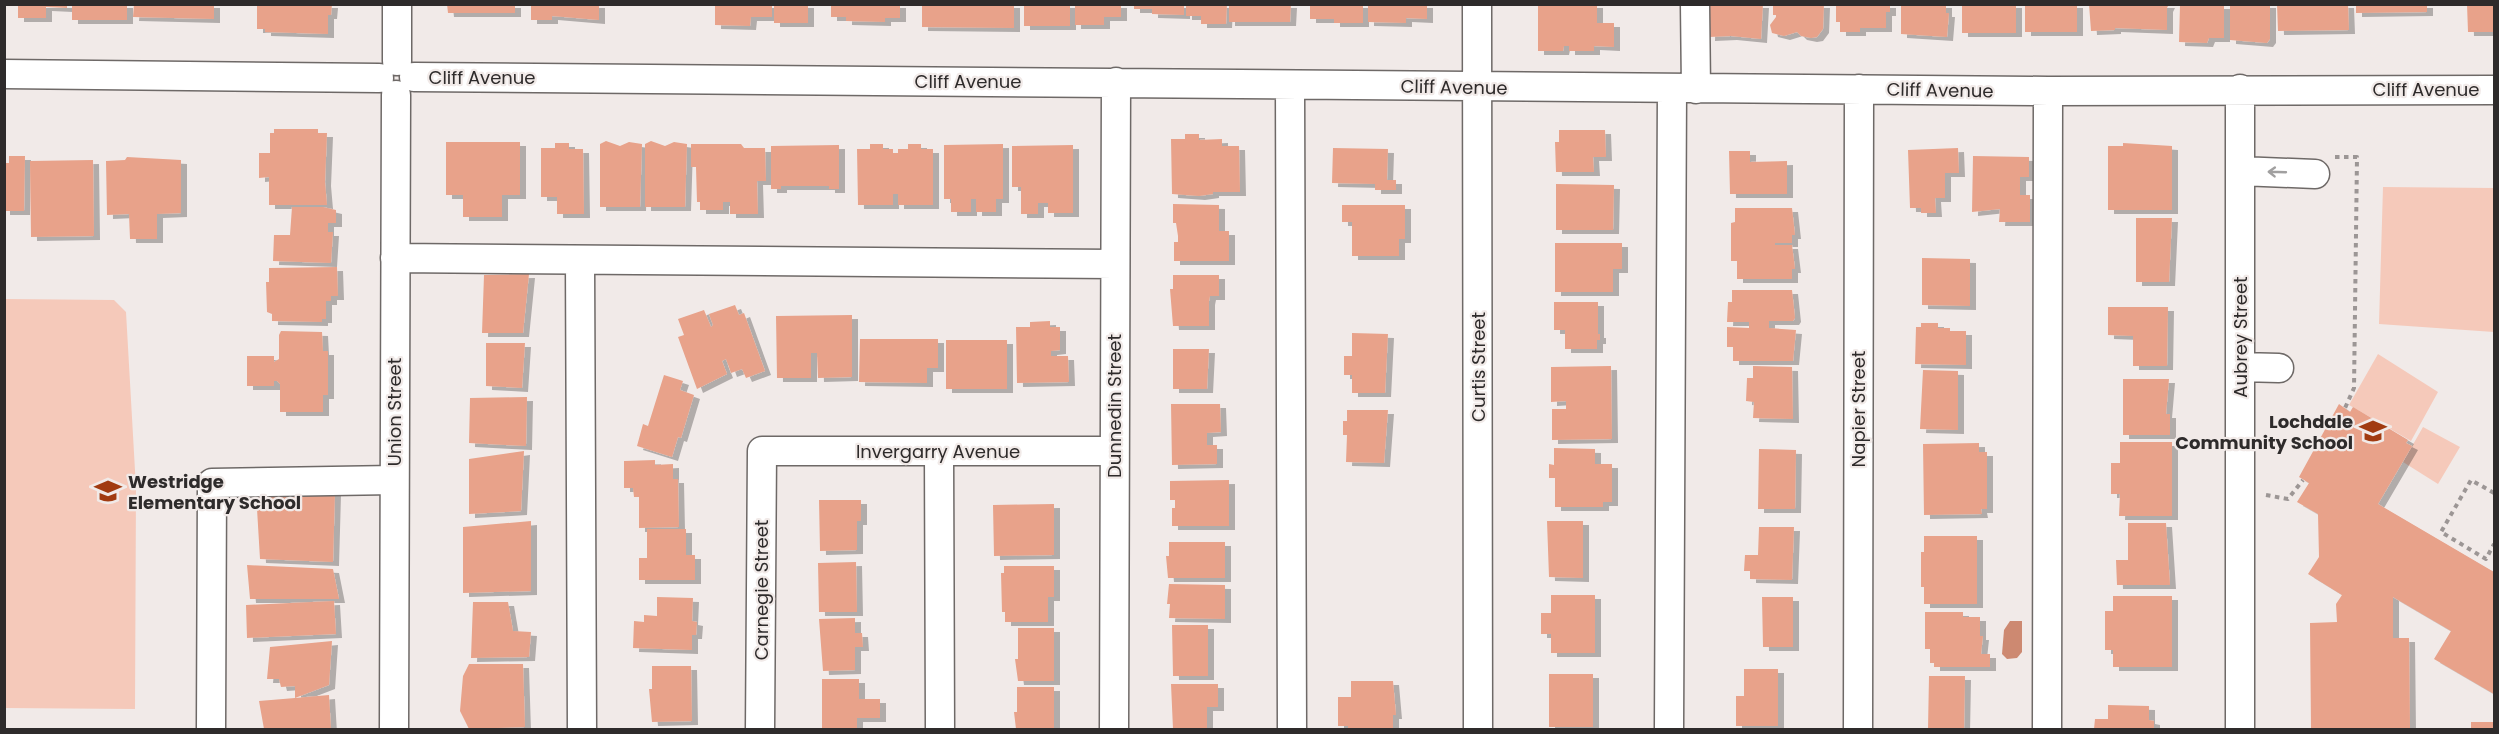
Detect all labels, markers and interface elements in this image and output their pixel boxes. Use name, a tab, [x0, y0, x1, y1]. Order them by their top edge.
street label: Cliff Avenue	[429, 65, 536, 90]
street label: Cliff Avenue	[915, 69, 1022, 94]
street label: Cliff Avenue	[1400, 74, 1508, 100]
street label: Cliff Avenue	[1886, 77, 1994, 103]
street label: Cliff Avenue	[2373, 77, 2480, 102]
one-way arrow	[2268, 166, 2288, 178]
street label: Aubrey Street	[2228, 276, 2253, 398]
street label: Curtis Street	[1466, 312, 1491, 422]
street label: Dunnedin Street	[1102, 334, 1127, 478]
street label: Napier Street	[1846, 351, 1871, 467]
street label: Union Street	[382, 358, 407, 466]
place label: Lochdale Community School	[2175, 409, 2353, 455]
school or university icon: Lochdale Community School	[2358, 416, 2388, 446]
street label: Invergarry Avenue	[856, 439, 1020, 464]
place label: Westridge Elementary School	[128, 469, 301, 515]
school or university icon: Westridge Elementary School	[93, 476, 123, 506]
street label: Carnegie Street	[749, 520, 774, 660]

